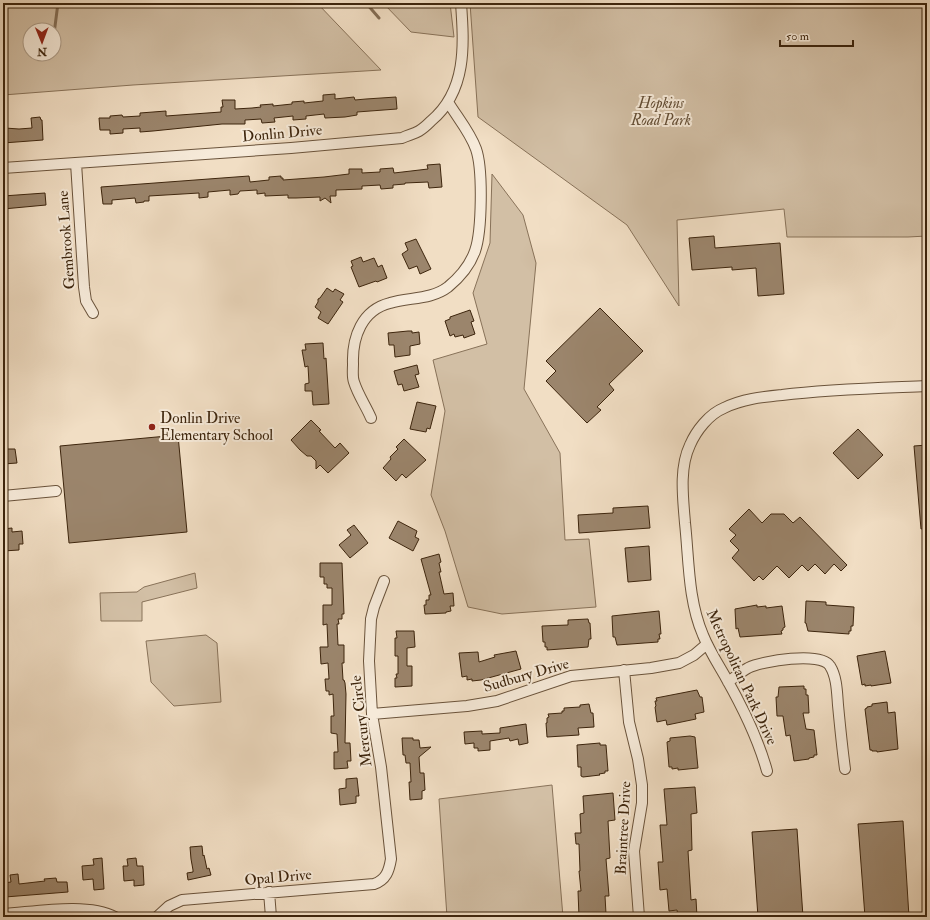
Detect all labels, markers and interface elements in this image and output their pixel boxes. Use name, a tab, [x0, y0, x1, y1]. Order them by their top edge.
north arrow	[22, 22, 62, 62]
scale bar	[780, 22, 853, 48]
text: 50 m	[786, 29, 810, 44]
text: N	[36, 45, 48, 58]
park label: Hopkins Road Park	[630, 94, 691, 130]
street label: Donlin Drive	[241, 121, 323, 146]
street label: Gembrook Lane	[54, 190, 79, 290]
place label: Donlin Drive Elementary School	[160, 409, 273, 445]
marker: Donlin Drive Elementary School	[147, 422, 157, 432]
street label: Metropolitan Park Drive	[701, 606, 781, 748]
street label: Sudbury Drive	[481, 654, 571, 697]
street label: Mercury Circle	[346, 674, 377, 768]
street label: Braintree Drive	[612, 781, 635, 875]
street label: Opal Drive	[244, 865, 312, 891]

